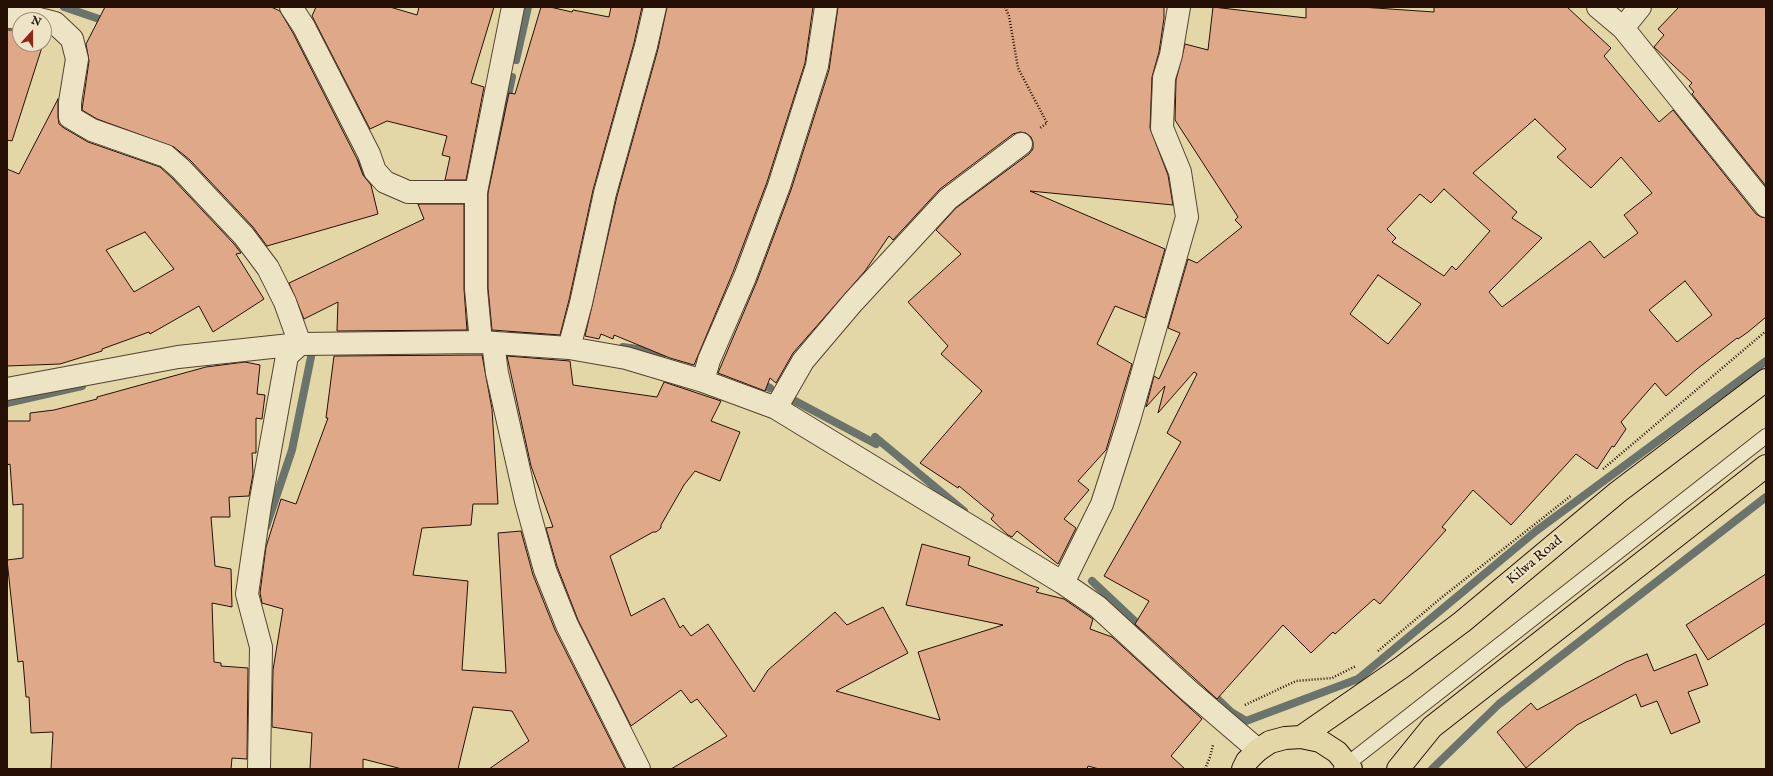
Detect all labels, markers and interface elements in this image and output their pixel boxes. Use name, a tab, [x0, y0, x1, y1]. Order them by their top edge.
north arrow	[12, 12, 52, 52]
text: N	[29, 13, 43, 30]
street label: Kilwa Road	[1504, 533, 1566, 589]

